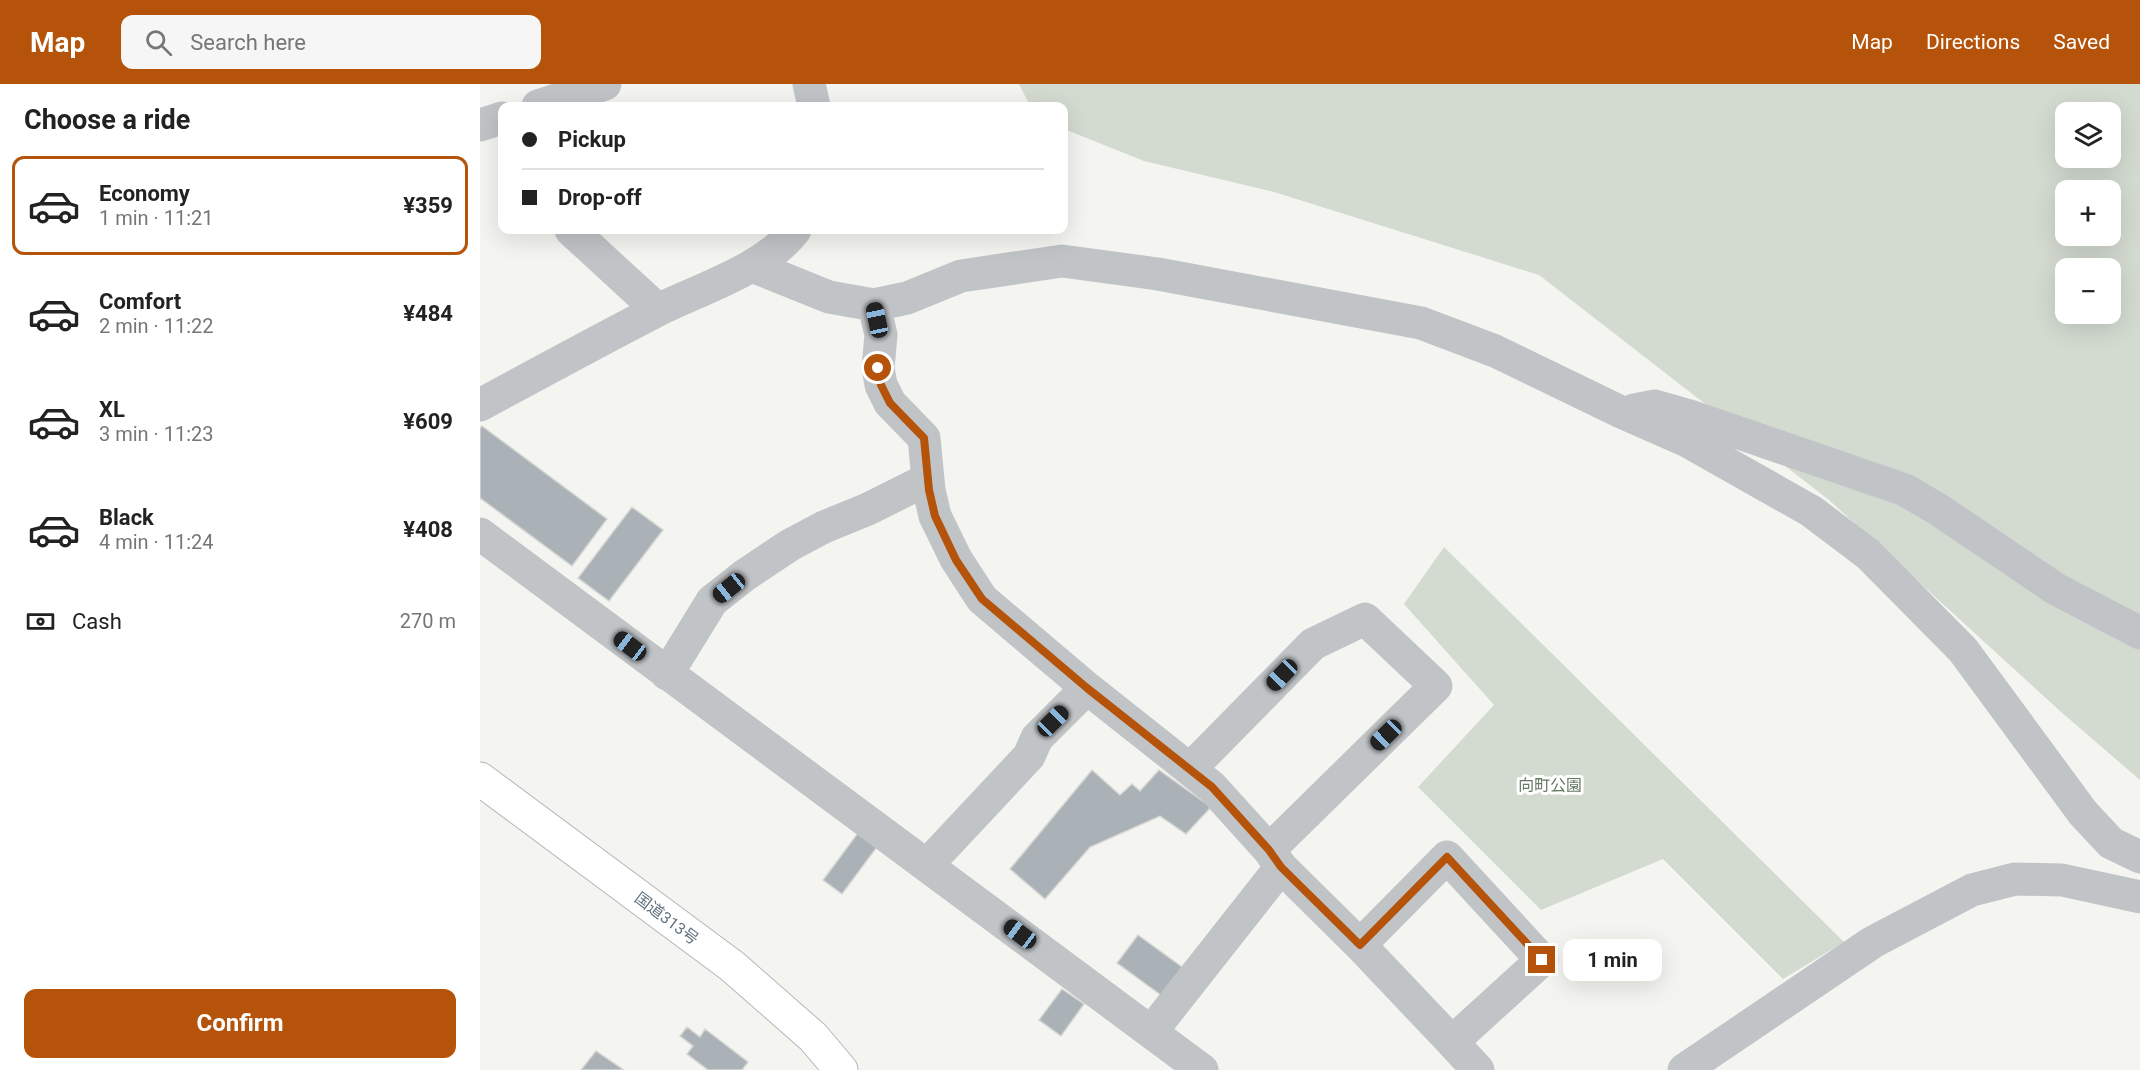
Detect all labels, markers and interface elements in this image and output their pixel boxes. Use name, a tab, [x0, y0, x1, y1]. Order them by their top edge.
search box	[121, 15, 541, 69]
text: Map	[30, 26, 85, 59]
icon: search	[142, 26, 175, 59]
text: Search here	[190, 30, 306, 55]
text: Map	[1851, 30, 1893, 54]
text: Directions	[1926, 30, 2020, 54]
text: Saved	[2053, 30, 2110, 54]
map controls	[2055, 102, 2121, 324]
button: layers	[2055, 102, 2121, 168]
text: Choose a ride	[24, 104, 190, 136]
text: Pickup	[558, 127, 626, 152]
icon: car	[27, 179, 81, 233]
button: +	[2055, 180, 2121, 246]
text: Economy	[99, 181, 190, 206]
text: Drop-off	[558, 185, 642, 210]
text: ¥359	[403, 193, 453, 218]
text: 1 min · 11:21	[99, 206, 214, 230]
button: −	[2055, 258, 2121, 324]
icon: car	[27, 287, 81, 341]
text: Comfort	[99, 289, 181, 314]
text: ¥484	[403, 301, 453, 326]
car	[864, 301, 890, 339]
text: 2 min · 11:22	[99, 314, 214, 338]
route start	[864, 354, 891, 381]
icon: car	[27, 395, 81, 449]
text: XL	[99, 397, 125, 422]
text: ¥609	[403, 409, 453, 434]
text: 3 min · 11:23	[99, 422, 214, 446]
icon: car	[27, 503, 81, 557]
text: Black	[99, 505, 154, 530]
text: ¥408	[403, 517, 453, 542]
text: 4 min · 11:24	[99, 530, 214, 554]
car	[709, 570, 749, 606]
icon: cash	[24, 605, 57, 638]
text: Cash	[72, 609, 122, 634]
text: 270 m	[400, 609, 456, 633]
car	[610, 628, 650, 664]
car	[1263, 656, 1301, 694]
car	[1034, 702, 1072, 740]
car	[1367, 716, 1405, 754]
park label: 向町公園	[1518, 776, 1582, 795]
street label: 国道313号	[631, 888, 702, 949]
car	[1000, 916, 1040, 952]
callout: 1 min	[1563, 939, 1662, 981]
route end	[1528, 946, 1555, 973]
text: 1 min	[1587, 948, 1638, 972]
button: Confirm	[24, 989, 456, 1058]

